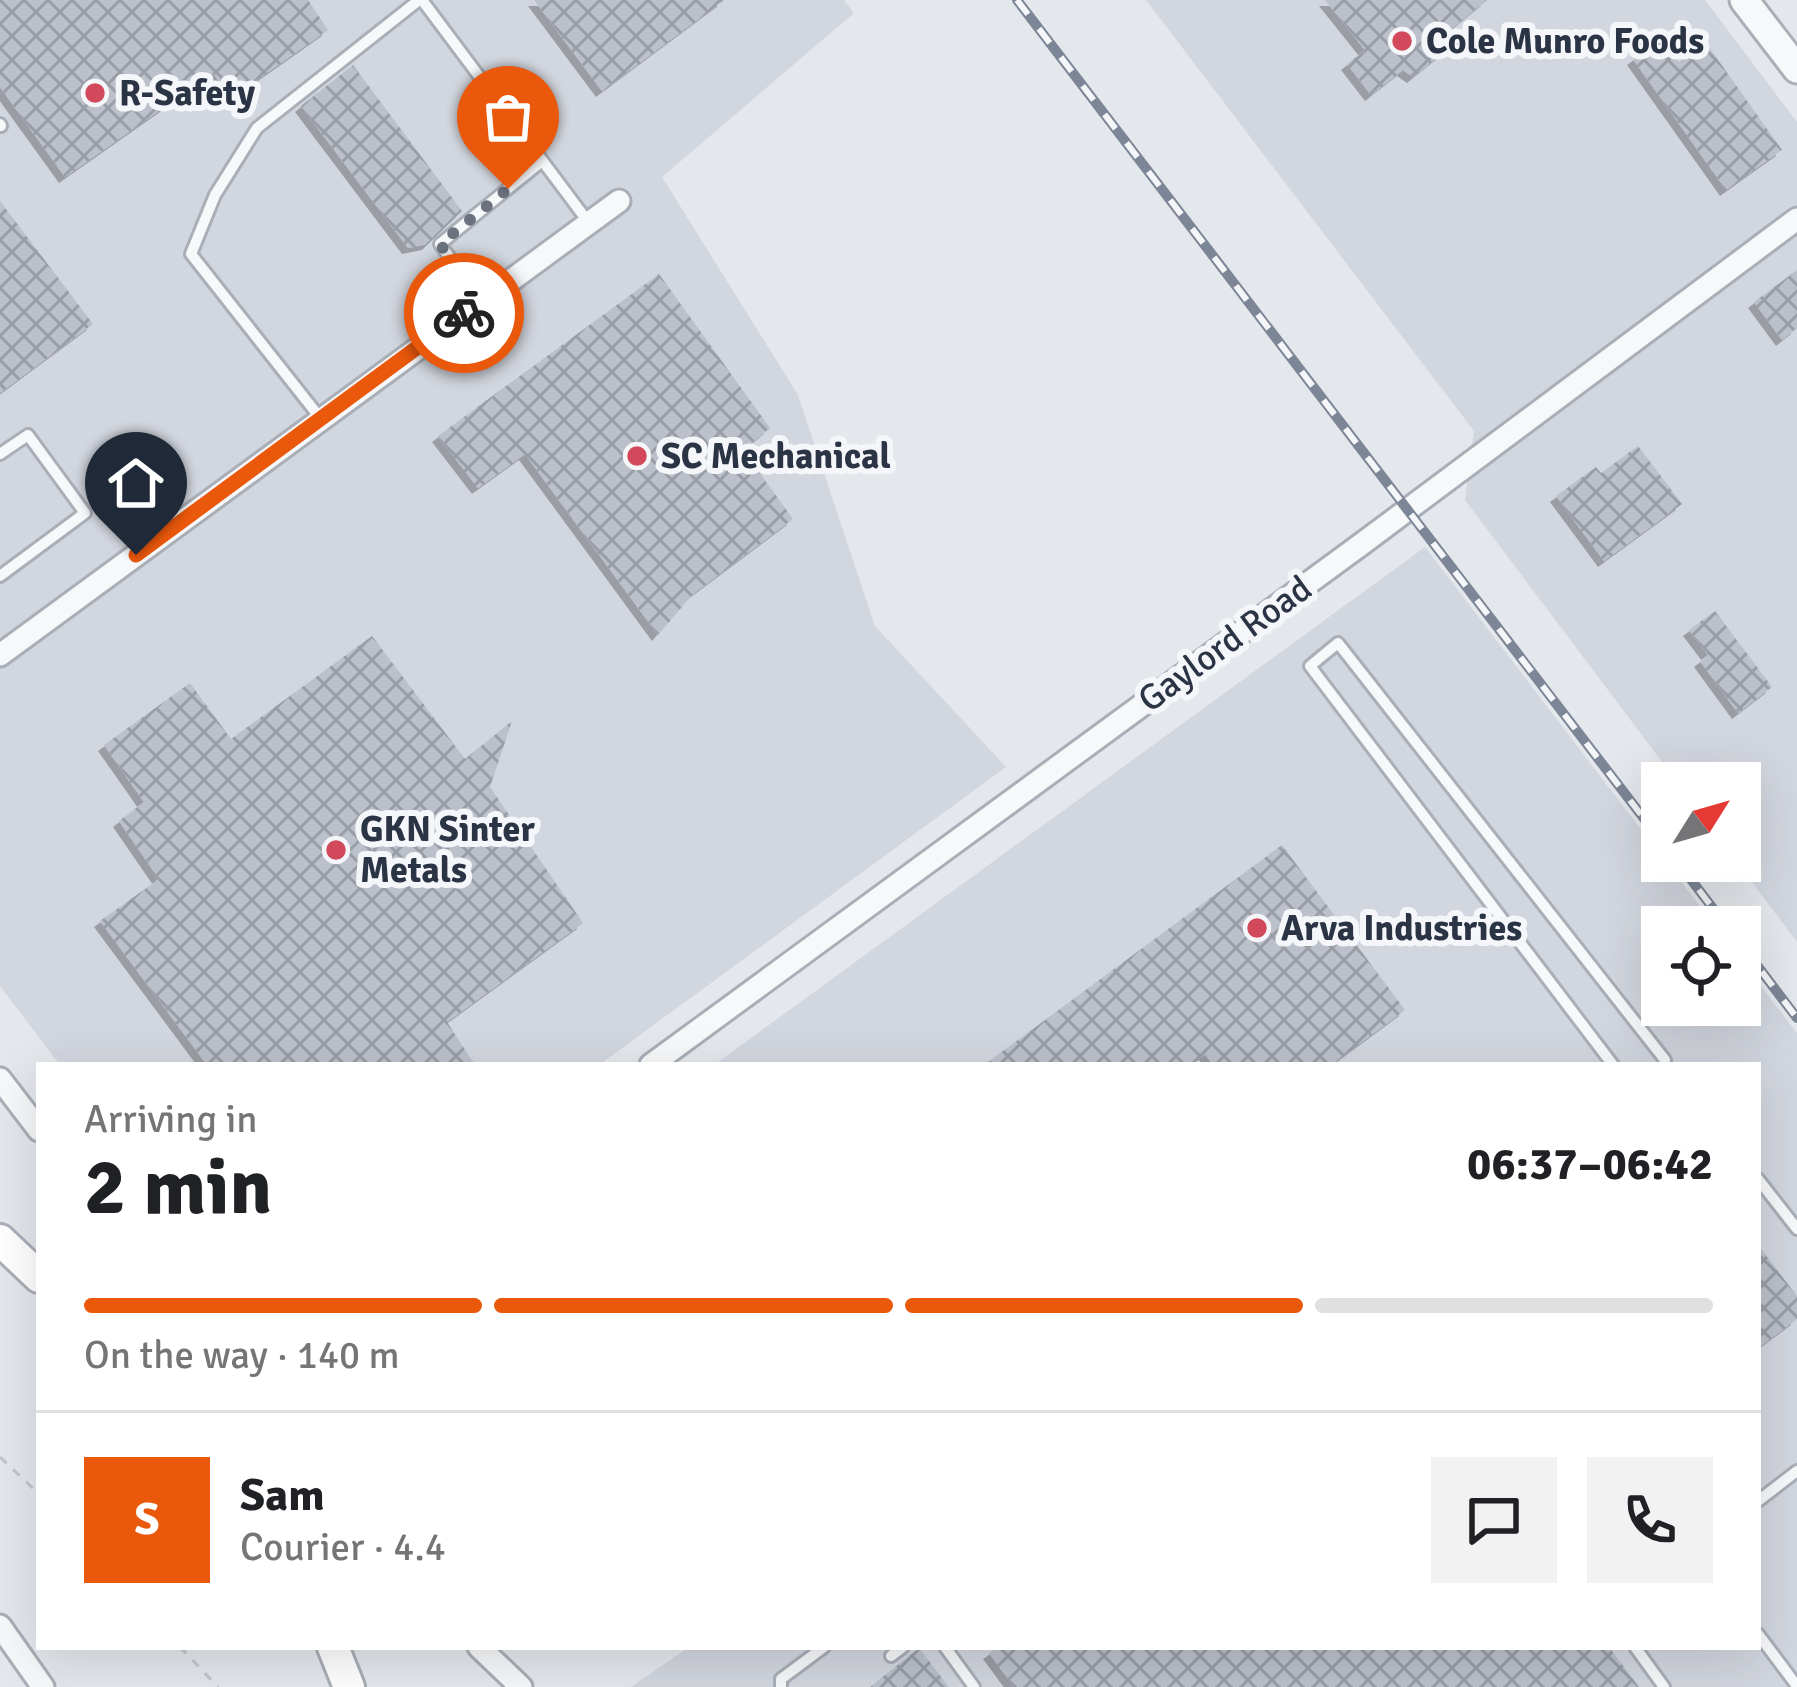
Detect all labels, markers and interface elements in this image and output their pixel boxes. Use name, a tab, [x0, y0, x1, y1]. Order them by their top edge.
place label: Cole Munro Foods	[1426, 19, 1704, 64]
marker: Cole Munro Foods	[1389, 28, 1415, 54]
pin	[457, 66, 559, 189]
place label: R-Safety	[119, 71, 255, 116]
marker: R-Safety	[82, 80, 108, 106]
icon: bag	[475, 84, 541, 150]
courier	[404, 253, 524, 373]
icon: bike	[431, 280, 497, 346]
pin	[85, 432, 187, 555]
place label: SC Mechanical	[661, 434, 891, 479]
marker: SC Mechanical	[624, 443, 650, 469]
icon: home	[103, 450, 169, 516]
street label: Gaylord Road	[1129, 566, 1321, 722]
north arrow	[1641, 762, 1761, 882]
map controls	[1641, 762, 1761, 1026]
place label: GKN Sinter Metals	[360, 807, 535, 893]
marker: GKN Sinter Metals	[323, 837, 349, 863]
place label: Arva Industries	[1281, 906, 1522, 951]
button: locate	[1641, 906, 1761, 1026]
marker: Arva Industries	[1244, 915, 1270, 941]
text: Arriving in	[84, 1095, 258, 1143]
text: 06:37–06:42	[1467, 1137, 1713, 1192]
text: 2 min	[84, 1140, 272, 1236]
text: On the way · 140 m	[84, 1331, 400, 1379]
button: chat	[1431, 1457, 1557, 1583]
button: phone	[1587, 1457, 1713, 1583]
text: Sam	[240, 1468, 325, 1523]
text: S	[134, 1492, 160, 1547]
text: Courier · 4.4	[240, 1523, 446, 1571]

